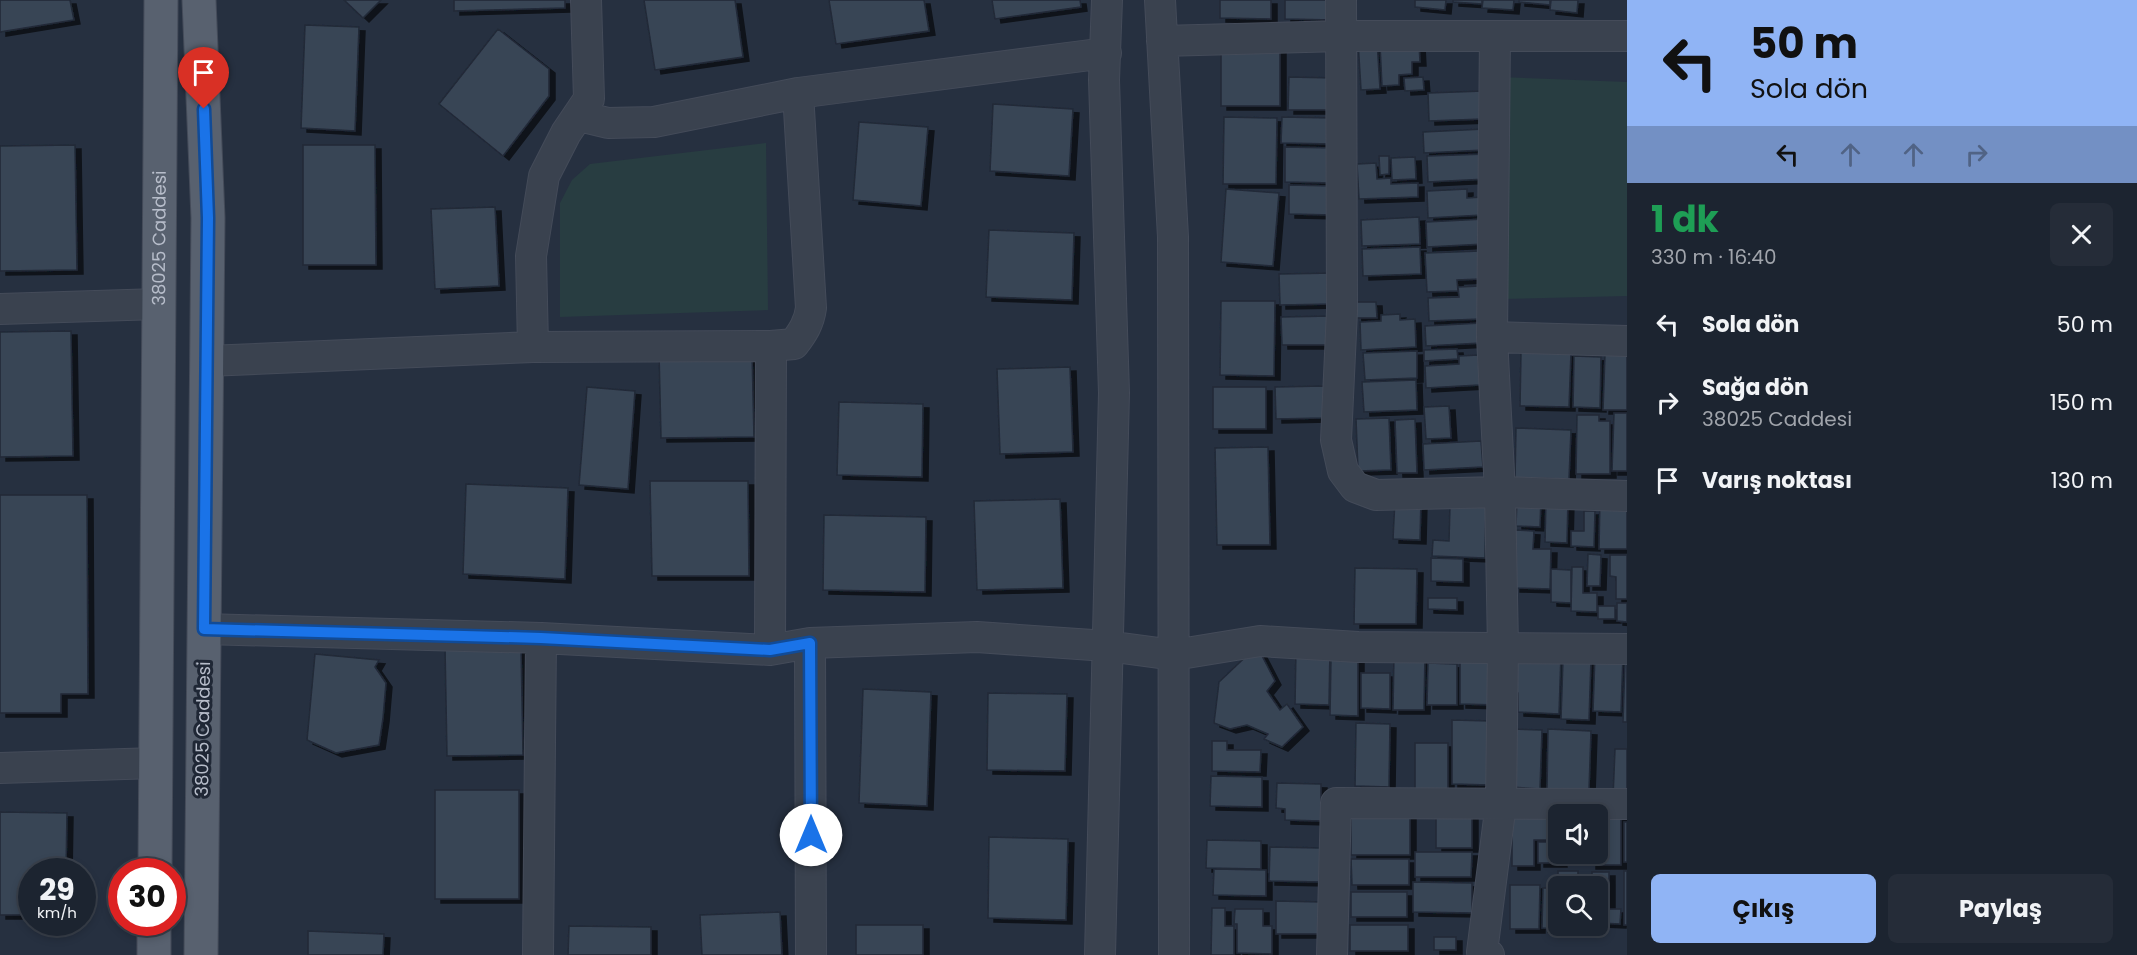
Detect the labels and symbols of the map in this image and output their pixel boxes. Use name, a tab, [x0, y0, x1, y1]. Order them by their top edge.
pin	[178, 47, 229, 109]
street label: 38025 Caddesi	[146, 170, 172, 306]
street label: 38025 Caddesi	[189, 661, 216, 797]
position arrow	[779, 803, 843, 867]
speed limit sign: 30	[108, 858, 186, 936]

